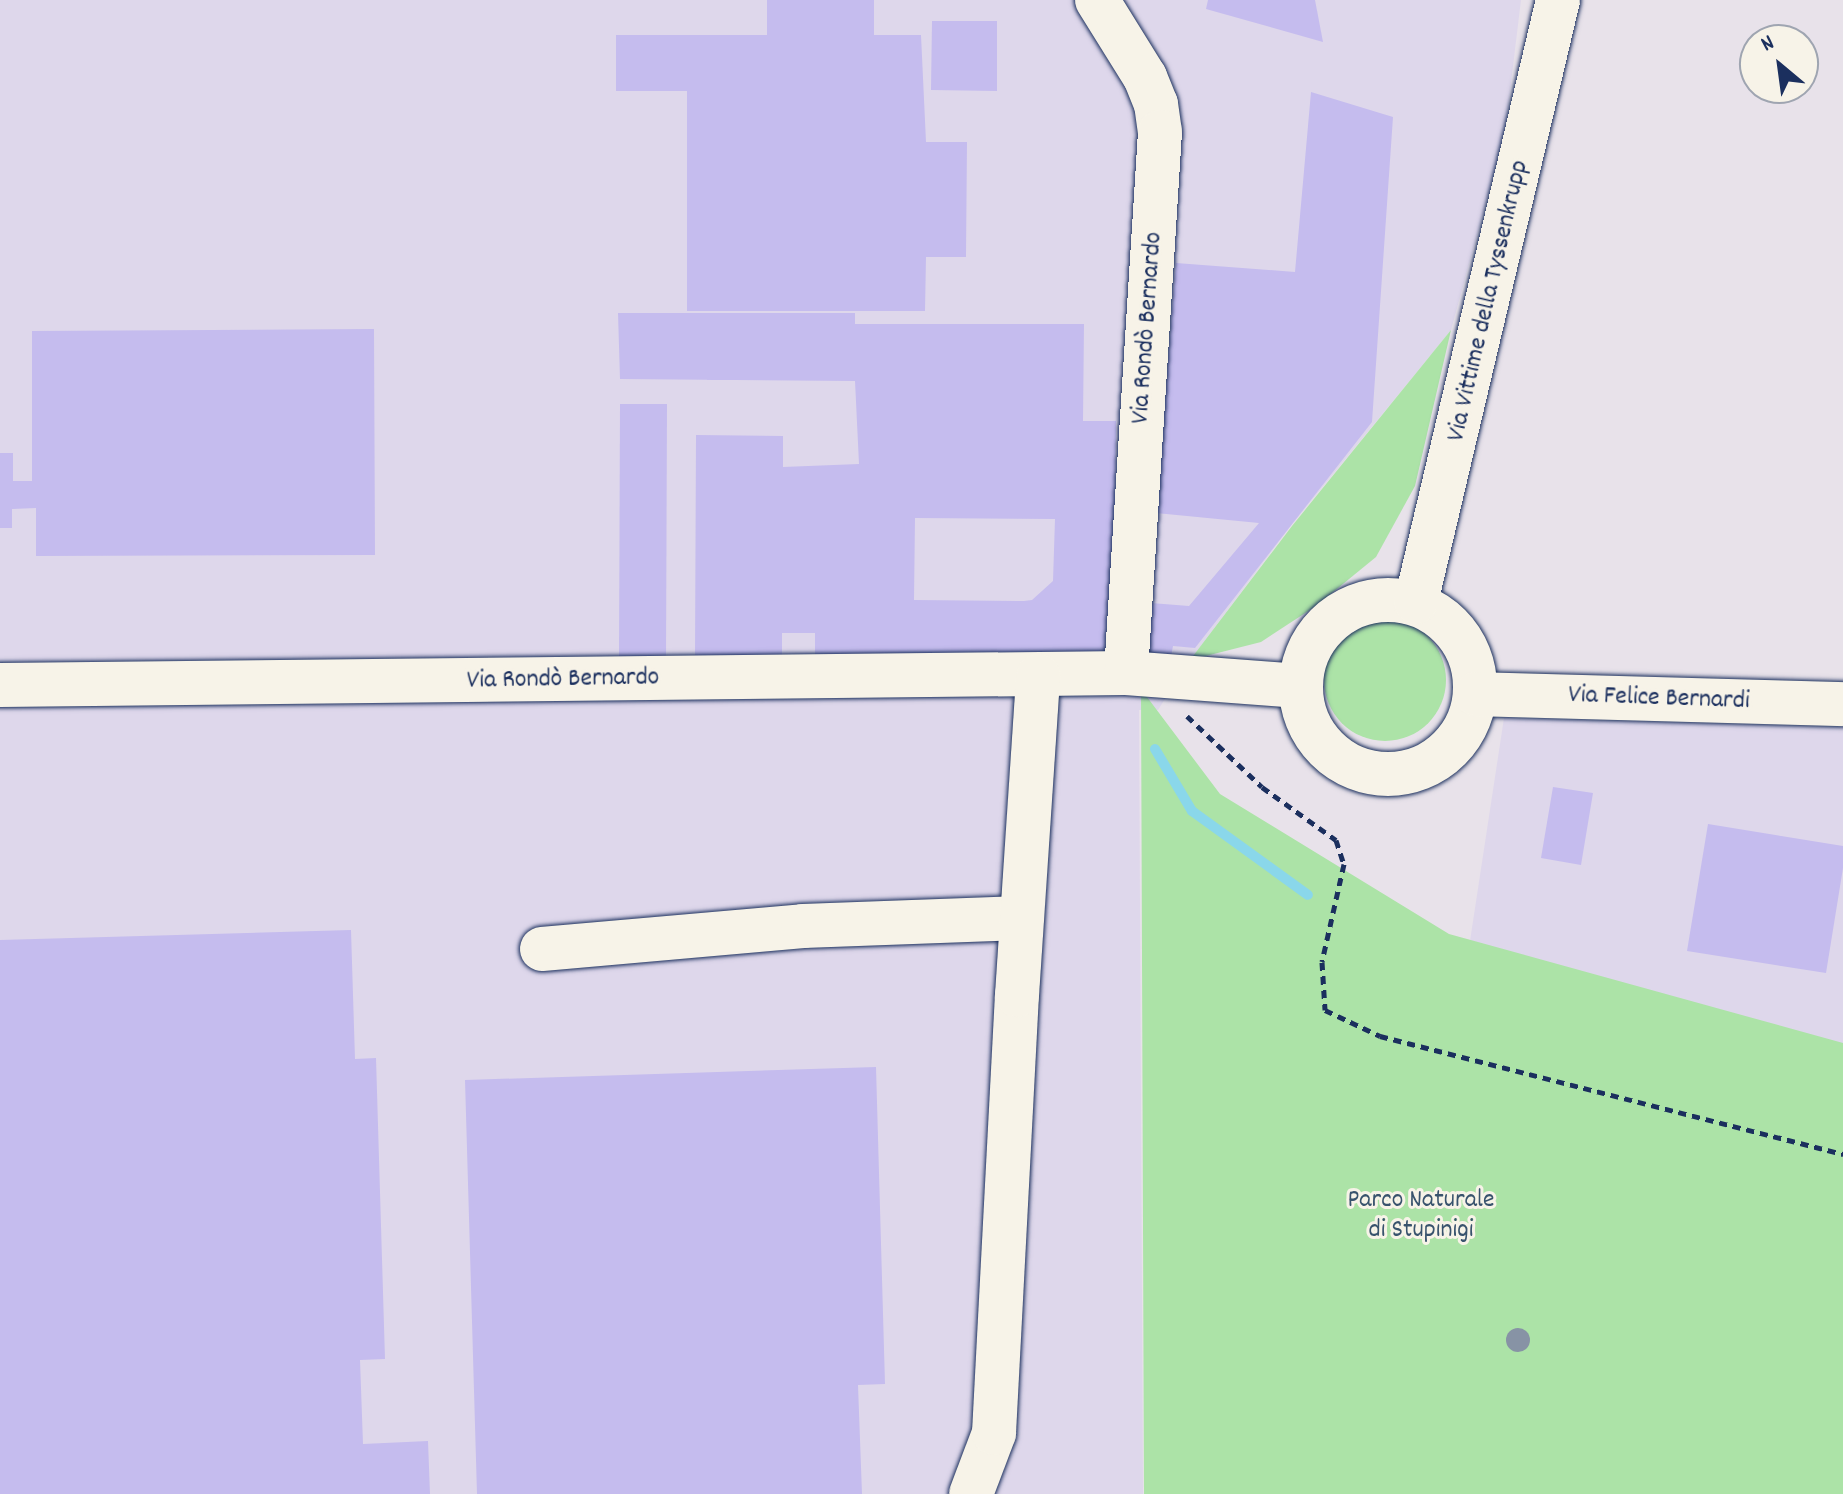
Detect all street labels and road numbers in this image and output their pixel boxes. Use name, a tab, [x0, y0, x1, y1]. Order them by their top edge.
street label: Via Vittime della Tyssenkrupp	[1441, 157, 1537, 445]
street label: Via Rondò Bernardo	[1126, 231, 1170, 425]
street label: Via Rondò Bernardo	[467, 663, 659, 697]
street label: Via Felice Bernardi	[1568, 680, 1750, 718]

